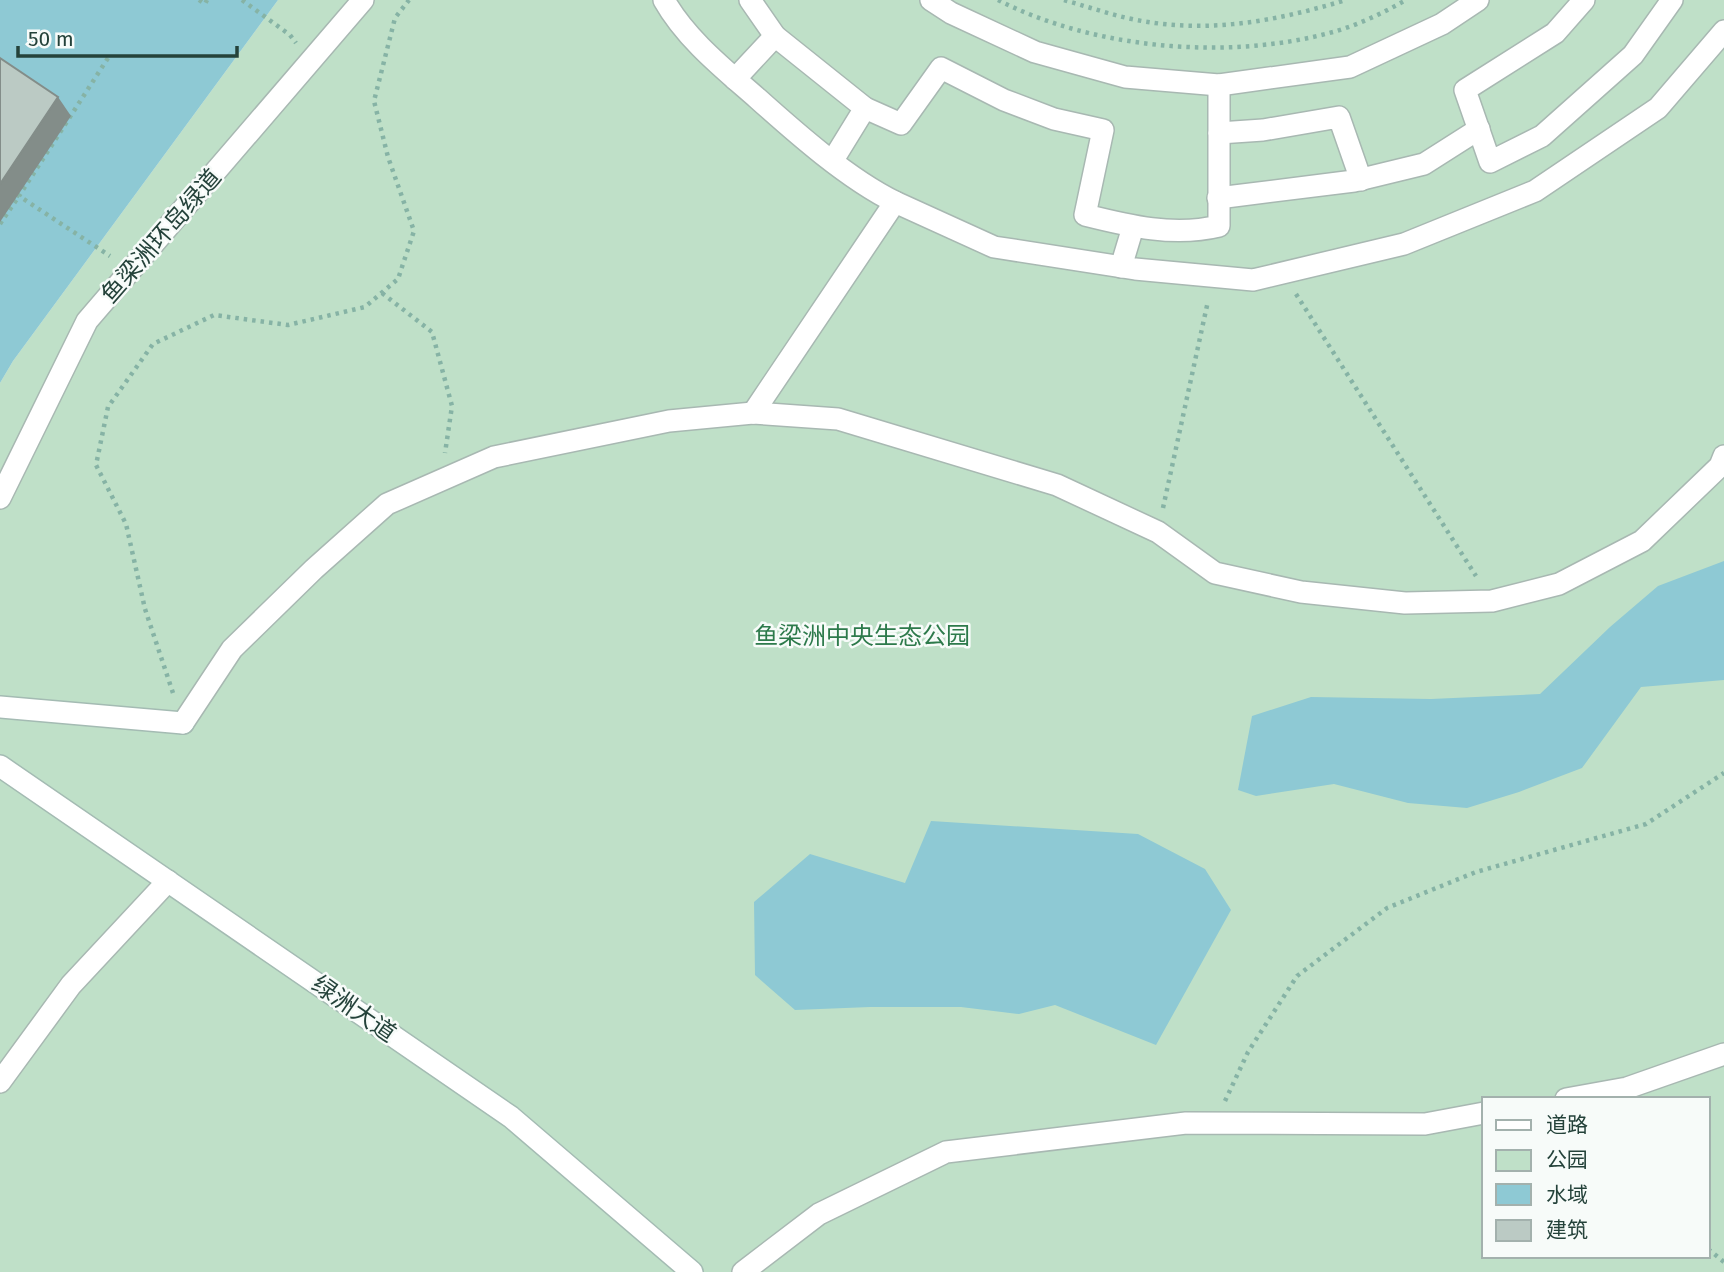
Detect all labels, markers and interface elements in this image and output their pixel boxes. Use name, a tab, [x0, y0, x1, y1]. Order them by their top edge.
scale bar	[18, 14, 236, 58]
text: 50 m	[28, 26, 74, 52]
street label: 鱼梁洲环岛绿道	[95, 163, 227, 309]
park label: 鱼梁洲中央生态公园	[754, 622, 970, 650]
street label: 绿洲大道	[307, 970, 401, 1048]
legend	[1482, 1097, 1710, 1258]
text: 道路	[1546, 1112, 1588, 1138]
text: 公园	[1546, 1147, 1588, 1173]
text: 水域	[1546, 1182, 1588, 1208]
text: 建筑	[1546, 1217, 1588, 1243]

